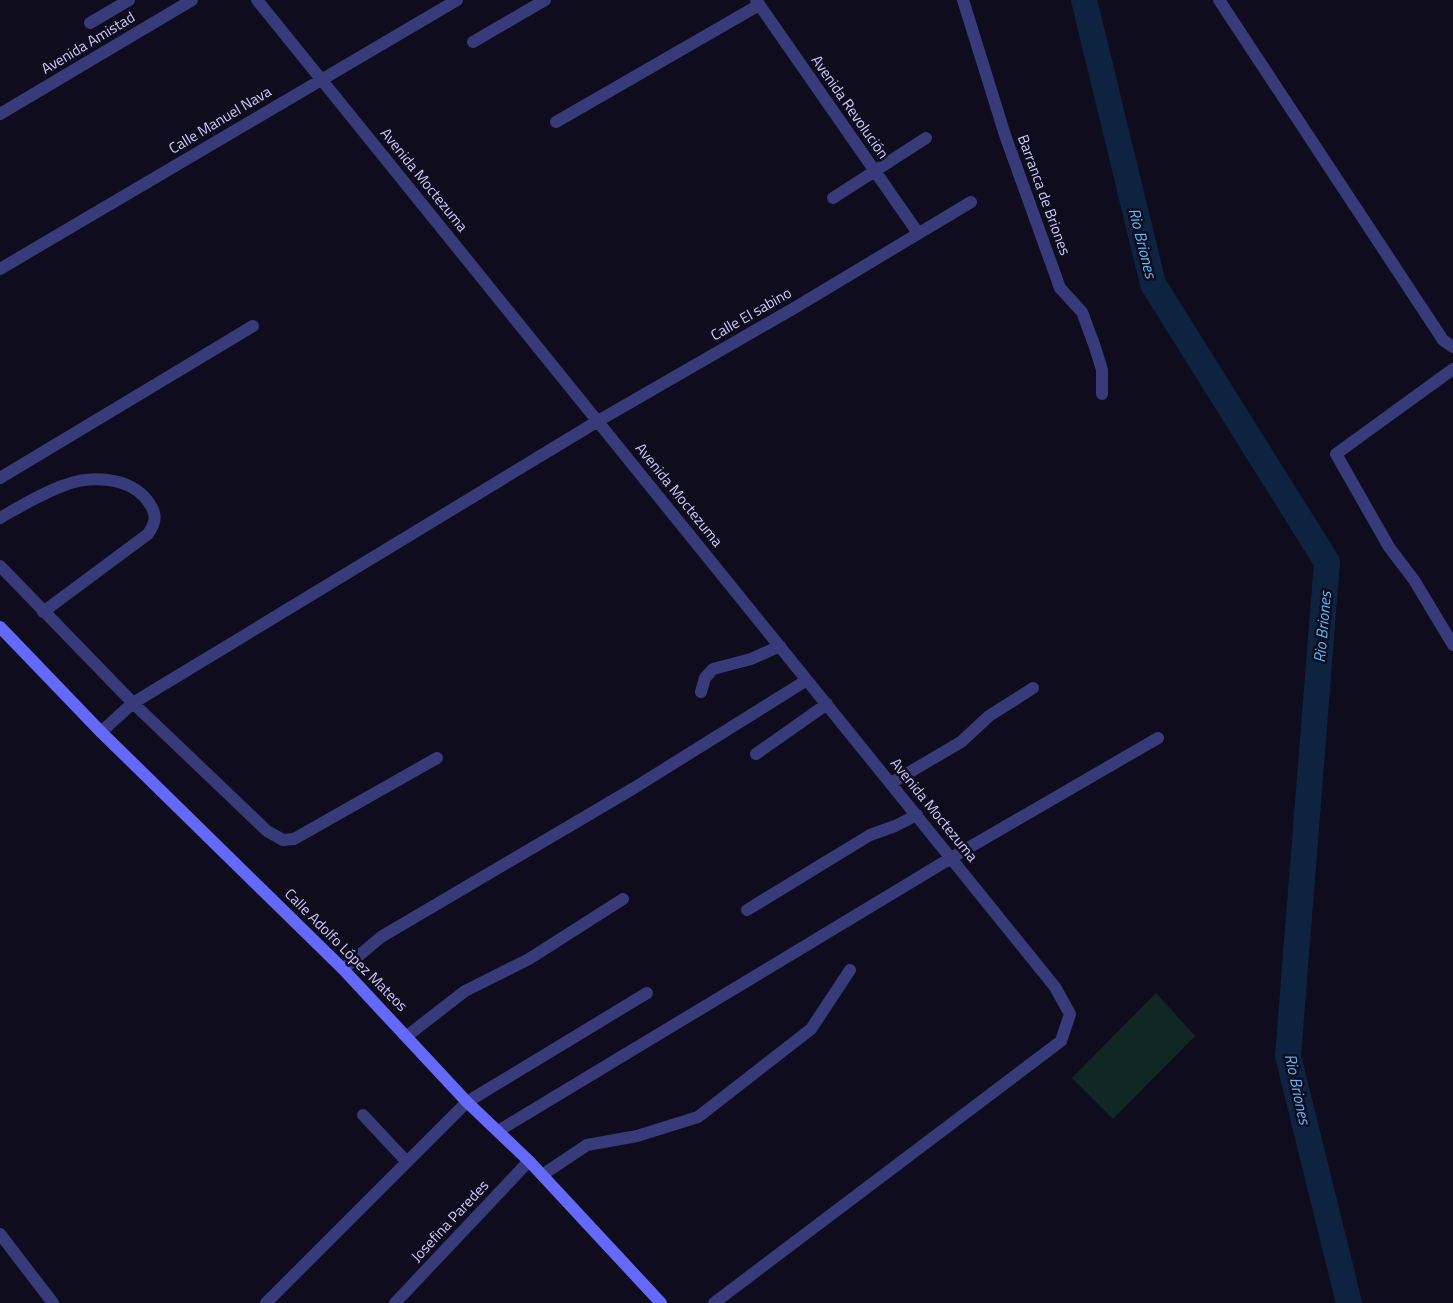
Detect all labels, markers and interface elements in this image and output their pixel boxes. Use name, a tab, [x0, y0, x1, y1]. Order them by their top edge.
street label: Avenida Amistad	[36, 5, 139, 80]
street label: Avenida Revolución	[806, 50, 895, 163]
street label: Calle Manuel Nava	[164, 80, 276, 159]
street label: Avenida Moctezuma	[375, 123, 474, 237]
street label: Barranca de Briones	[1012, 131, 1077, 259]
water label: Rio Briones	[1123, 205, 1164, 282]
street label: Calle El sabino	[706, 281, 796, 346]
street label: Avenida Moctezuma	[630, 438, 729, 552]
water label: Rio Briones	[1307, 589, 1337, 664]
street label: Avenida Moctezuma	[885, 753, 984, 867]
street label: Calle Adolfo López Mateos	[279, 883, 413, 1017]
water label: Rio Briones	[1279, 1052, 1317, 1128]
street label: Josefina Paredes	[405, 1174, 494, 1267]

